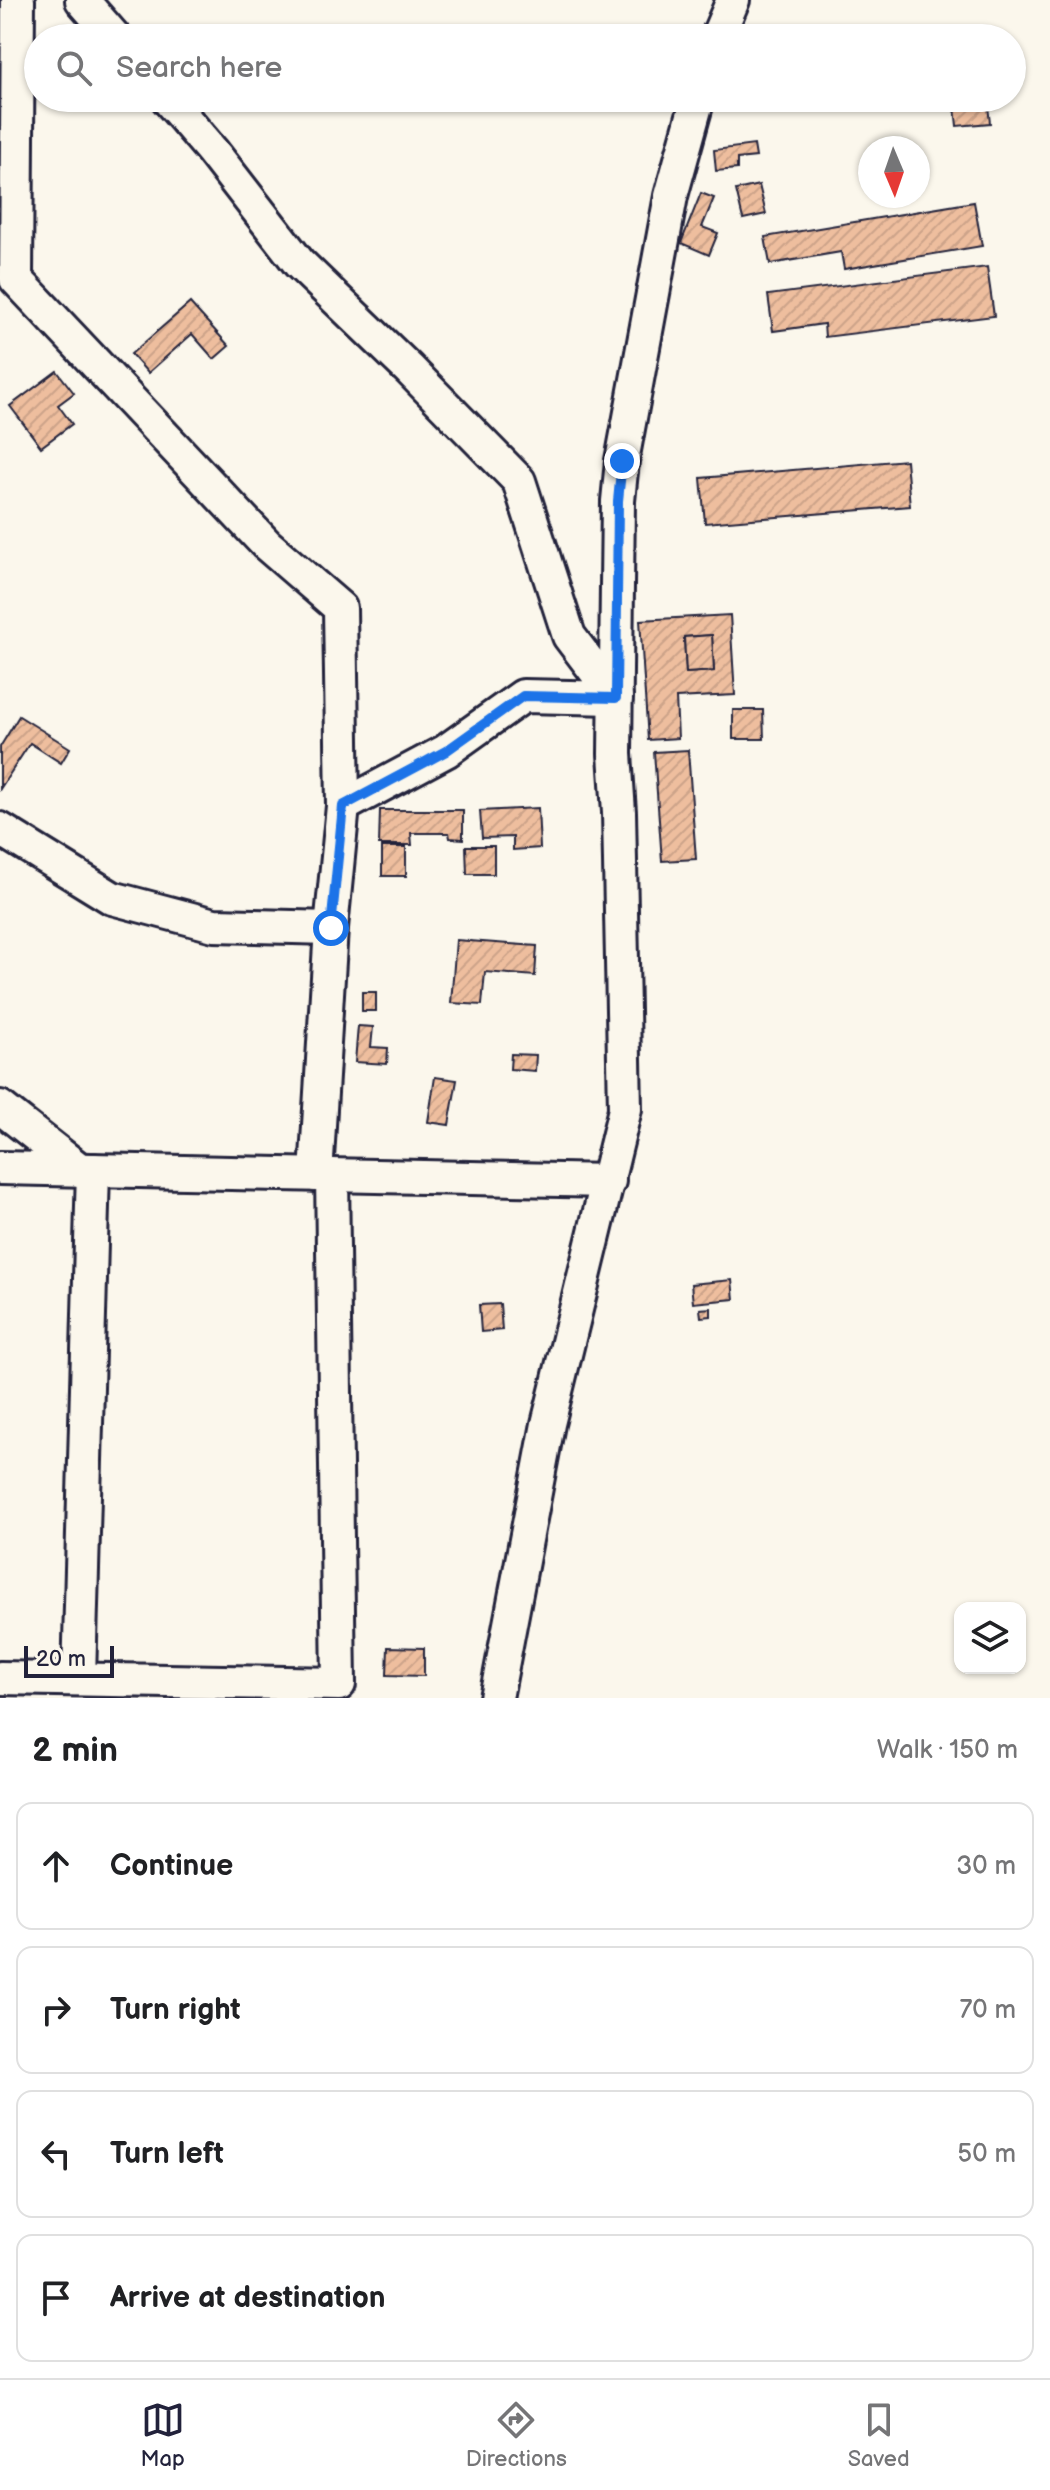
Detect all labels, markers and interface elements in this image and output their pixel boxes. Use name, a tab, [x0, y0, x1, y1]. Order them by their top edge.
search box	[24, 24, 1026, 112]
icon: search	[52, 46, 96, 90]
text: Search here	[116, 50, 282, 86]
north arrow	[858, 136, 930, 208]
route end	[604, 443, 640, 479]
route start	[313, 910, 349, 946]
map controls	[954, 1602, 1026, 1674]
button: layers	[954, 1602, 1026, 1674]
scale bar	[24, 1642, 114, 1678]
text: 20 m	[36, 1646, 86, 1673]
text: 2 min	[32, 1730, 118, 1771]
text: Walk · 150 m	[877, 1735, 1018, 1766]
icon: ahead	[34, 1844, 78, 1888]
text: Continue	[110, 1848, 233, 1884]
text: 30 m	[956, 1851, 1016, 1882]
icon: right	[34, 1988, 78, 2032]
text: Turn right	[110, 1992, 241, 2028]
text: 70 m	[959, 1995, 1016, 2026]
icon: left	[34, 2132, 78, 2176]
text: Turn left	[110, 2136, 224, 2172]
text: 50 m	[957, 2139, 1016, 2170]
icon: arrive	[34, 2276, 78, 2320]
text: Arrive at destination	[110, 2280, 386, 2316]
tab: Map	[140, 2398, 185, 2473]
tab: Directions	[466, 2398, 567, 2473]
tab: Saved	[848, 2398, 910, 2473]

